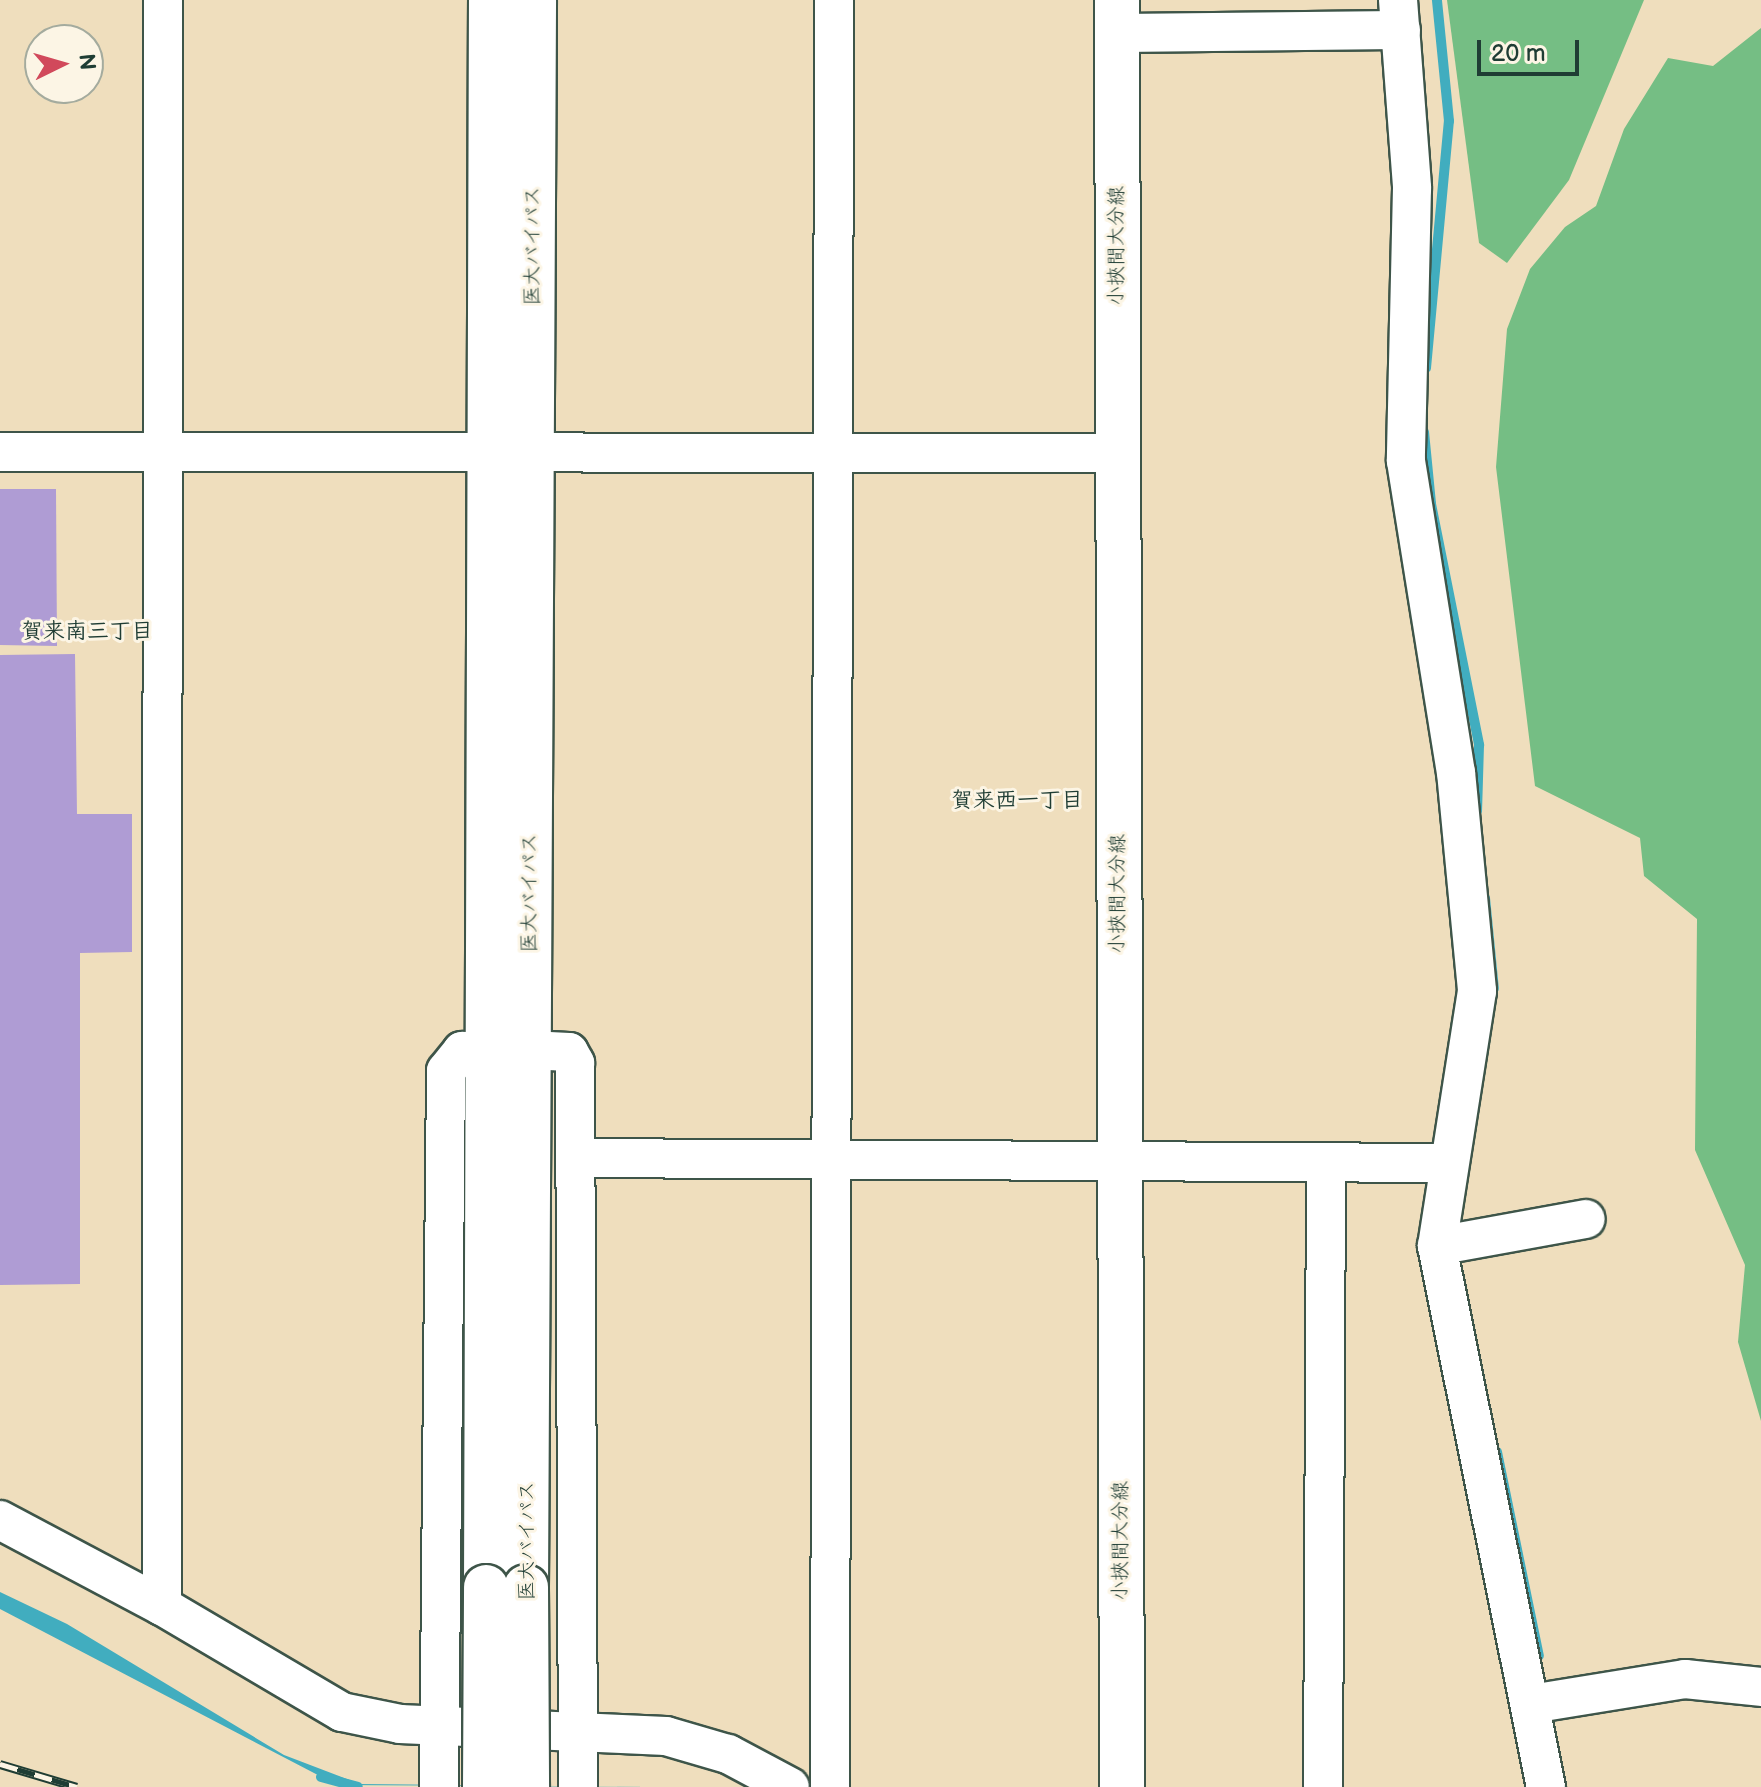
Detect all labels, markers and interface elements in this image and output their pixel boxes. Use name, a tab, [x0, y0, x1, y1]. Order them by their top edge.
north arrow	[24, 24, 104, 104]
scale bar	[1481, 24, 1583, 74]
text: 20 m	[1491, 39, 1546, 68]
text: N	[72, 53, 101, 71]
street label: 医大バイパス	[521, 186, 545, 306]
street label: 小挾間大分線	[1105, 186, 1129, 306]
district label: 賀来南三丁目	[21, 619, 153, 645]
district label: 賀来西一丁目	[951, 788, 1083, 814]
street label: 医大バイパス	[518, 833, 542, 953]
street label: 小挾間大分線	[1106, 834, 1130, 954]
street label: 医大バイパス	[515, 1481, 539, 1601]
street label: 小挾間大分線	[1109, 1481, 1133, 1601]

